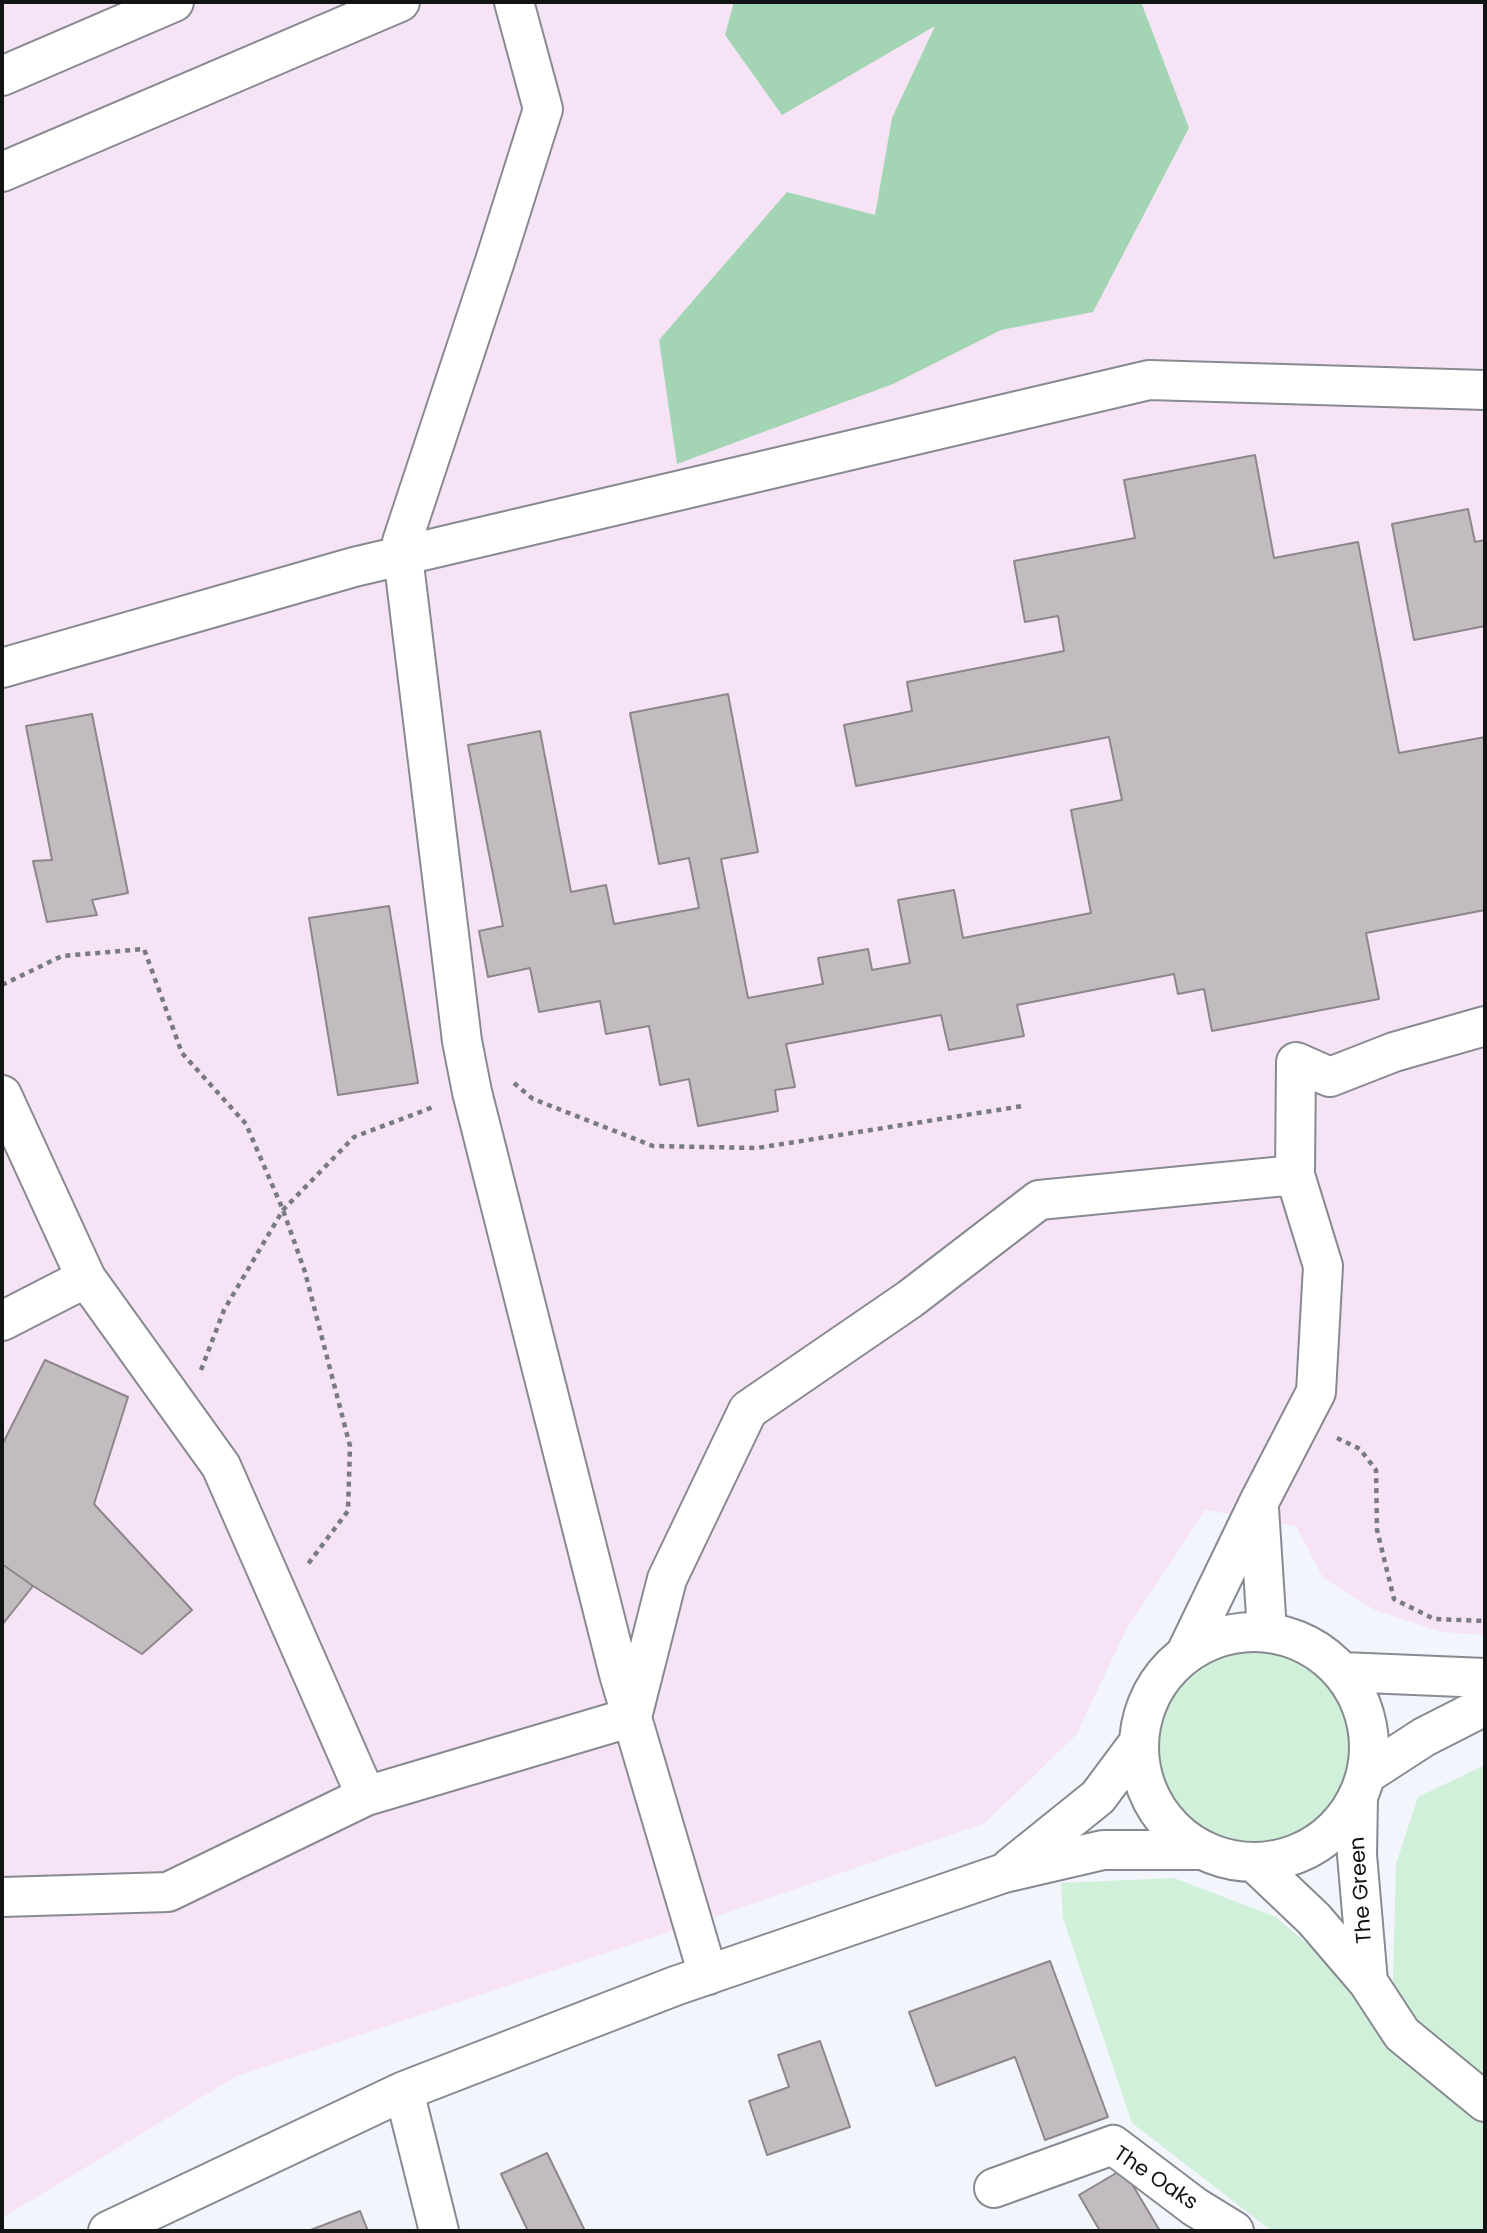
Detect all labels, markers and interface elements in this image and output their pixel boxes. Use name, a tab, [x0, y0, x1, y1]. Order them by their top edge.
street label: The Green	[1346, 1836, 1378, 1944]
street label: The Oaks	[1108, 2142, 1202, 2216]

